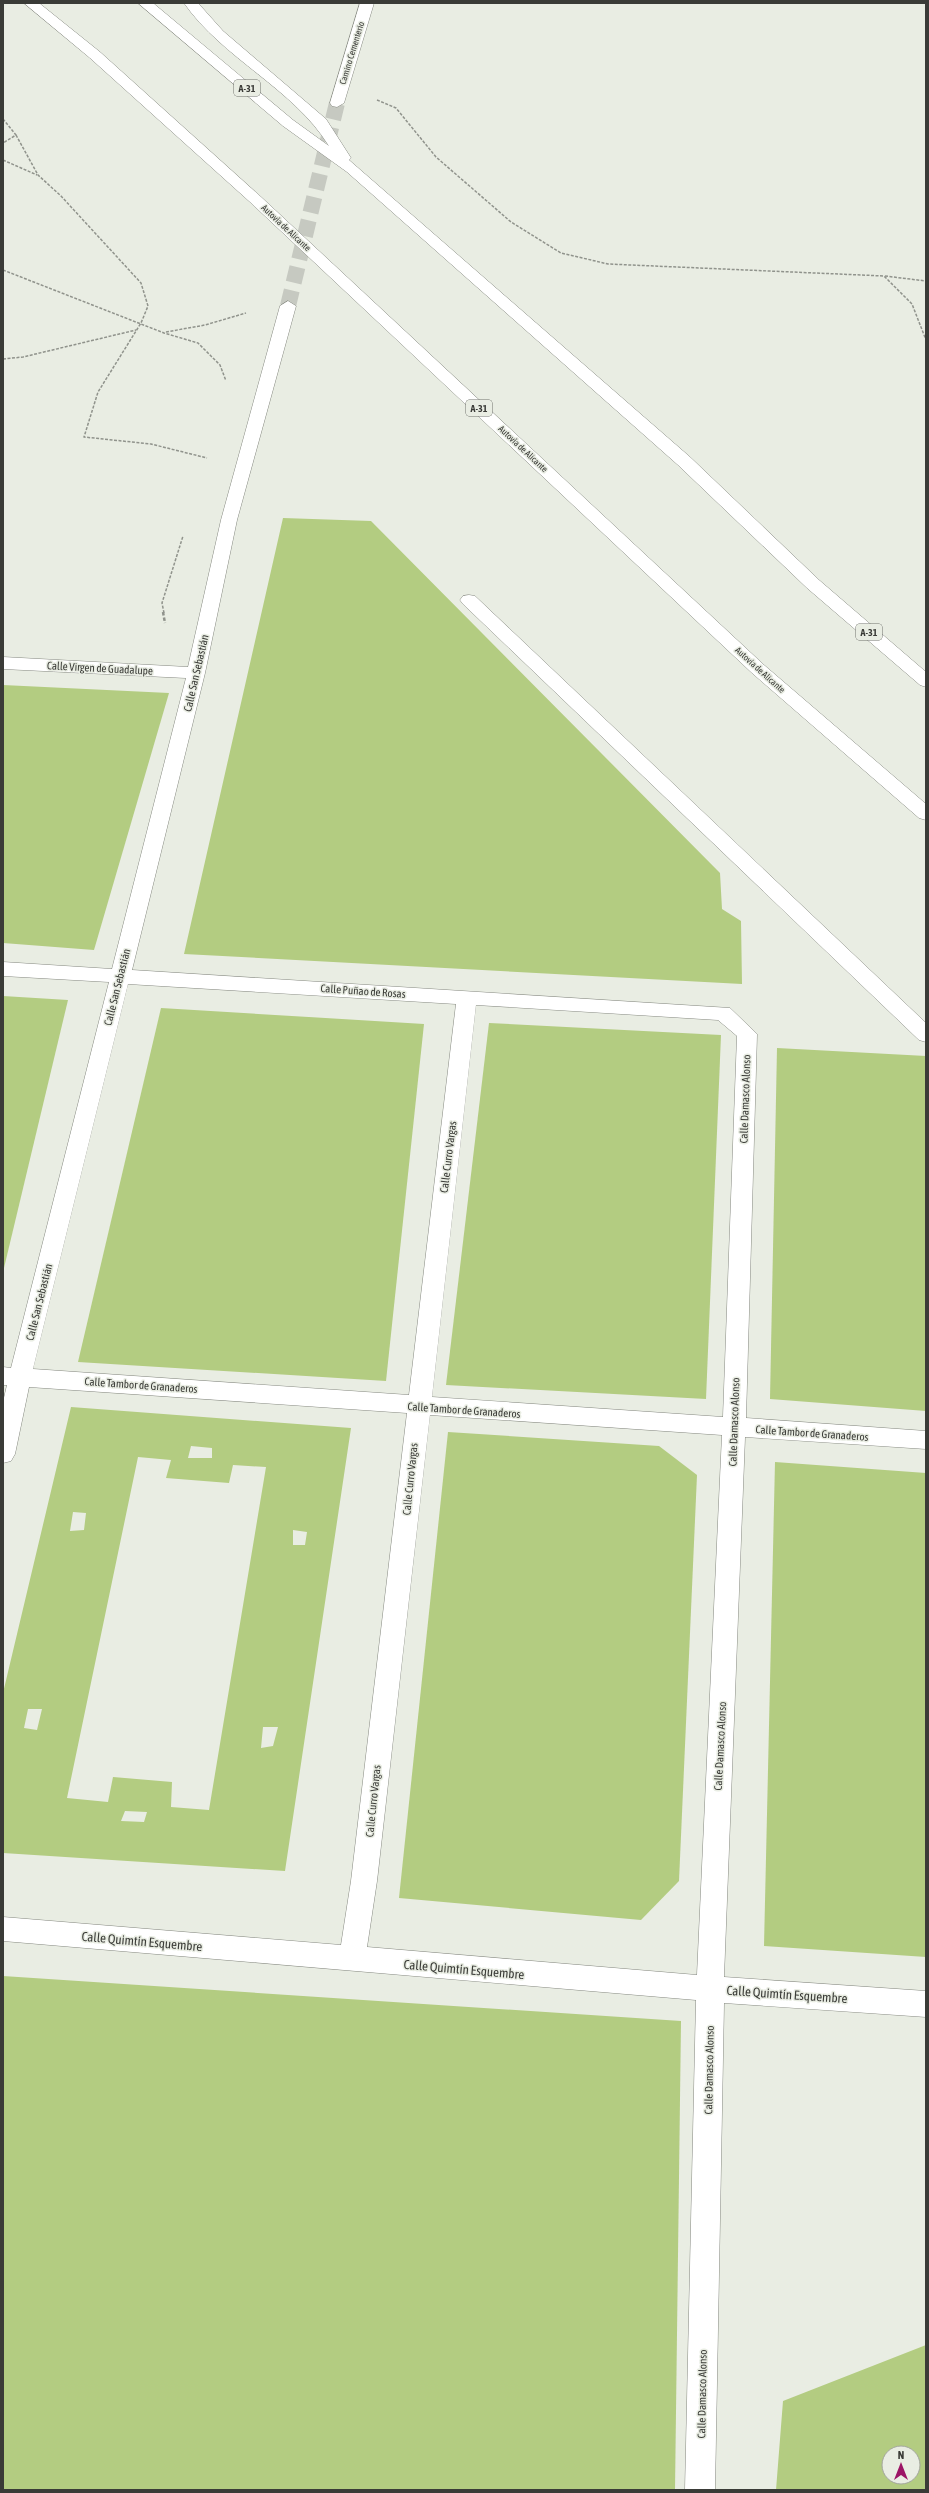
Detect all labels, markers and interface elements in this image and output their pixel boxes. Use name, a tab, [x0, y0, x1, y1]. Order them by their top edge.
street label: Camino Cementerio	[338, 20, 366, 86]
road number: A-31	[234, 80, 260, 96]
street label: Autovía de Alicante	[259, 203, 313, 253]
road number: A-31	[466, 400, 492, 416]
street label: Autovía de Alicante	[496, 424, 550, 474]
road number: A-31	[856, 624, 882, 640]
street label: Calle San Sebastián	[181, 633, 211, 713]
street label: Autovía de Alicante	[733, 645, 787, 695]
street label: Calle Virgen de Guadalupe	[47, 659, 153, 677]
street label: Calle San Sebastián	[102, 947, 132, 1027]
street label: Calle Puñao de Rosas	[320, 982, 406, 1000]
street label: Calle Damasco Alonso	[737, 1054, 753, 1144]
street label: Calle Curro Vargas	[438, 1120, 458, 1194]
street label: Calle San Sebastián	[24, 1262, 54, 1342]
street label: Calle Tambor de Granaderos	[84, 1375, 198, 1395]
street label: Calle Damasco Alonso	[726, 1377, 742, 1467]
street label: Calle Tambor de Granaderos	[407, 1400, 521, 1420]
street label: Calle Tambor de Granaderos	[755, 1423, 869, 1443]
street label: Calle Curro Vargas	[400, 1442, 420, 1516]
street label: Calle Damasco Alonso	[712, 1701, 728, 1791]
street label: Calle Curro Vargas	[363, 1764, 383, 1838]
street label: Calle Quimtín Esquembre	[81, 1929, 203, 1954]
street label: Calle Quimtín Esquembre	[403, 1957, 525, 1982]
street label: Calle Quimtín Esquembre	[726, 1983, 848, 2006]
street label: Calle Damasco Alonso	[702, 2025, 716, 2115]
street label: Calle Damasco Alonso	[695, 2349, 709, 2439]
north arrow	[881, 2445, 921, 2485]
text: N	[898, 2449, 904, 2461]

